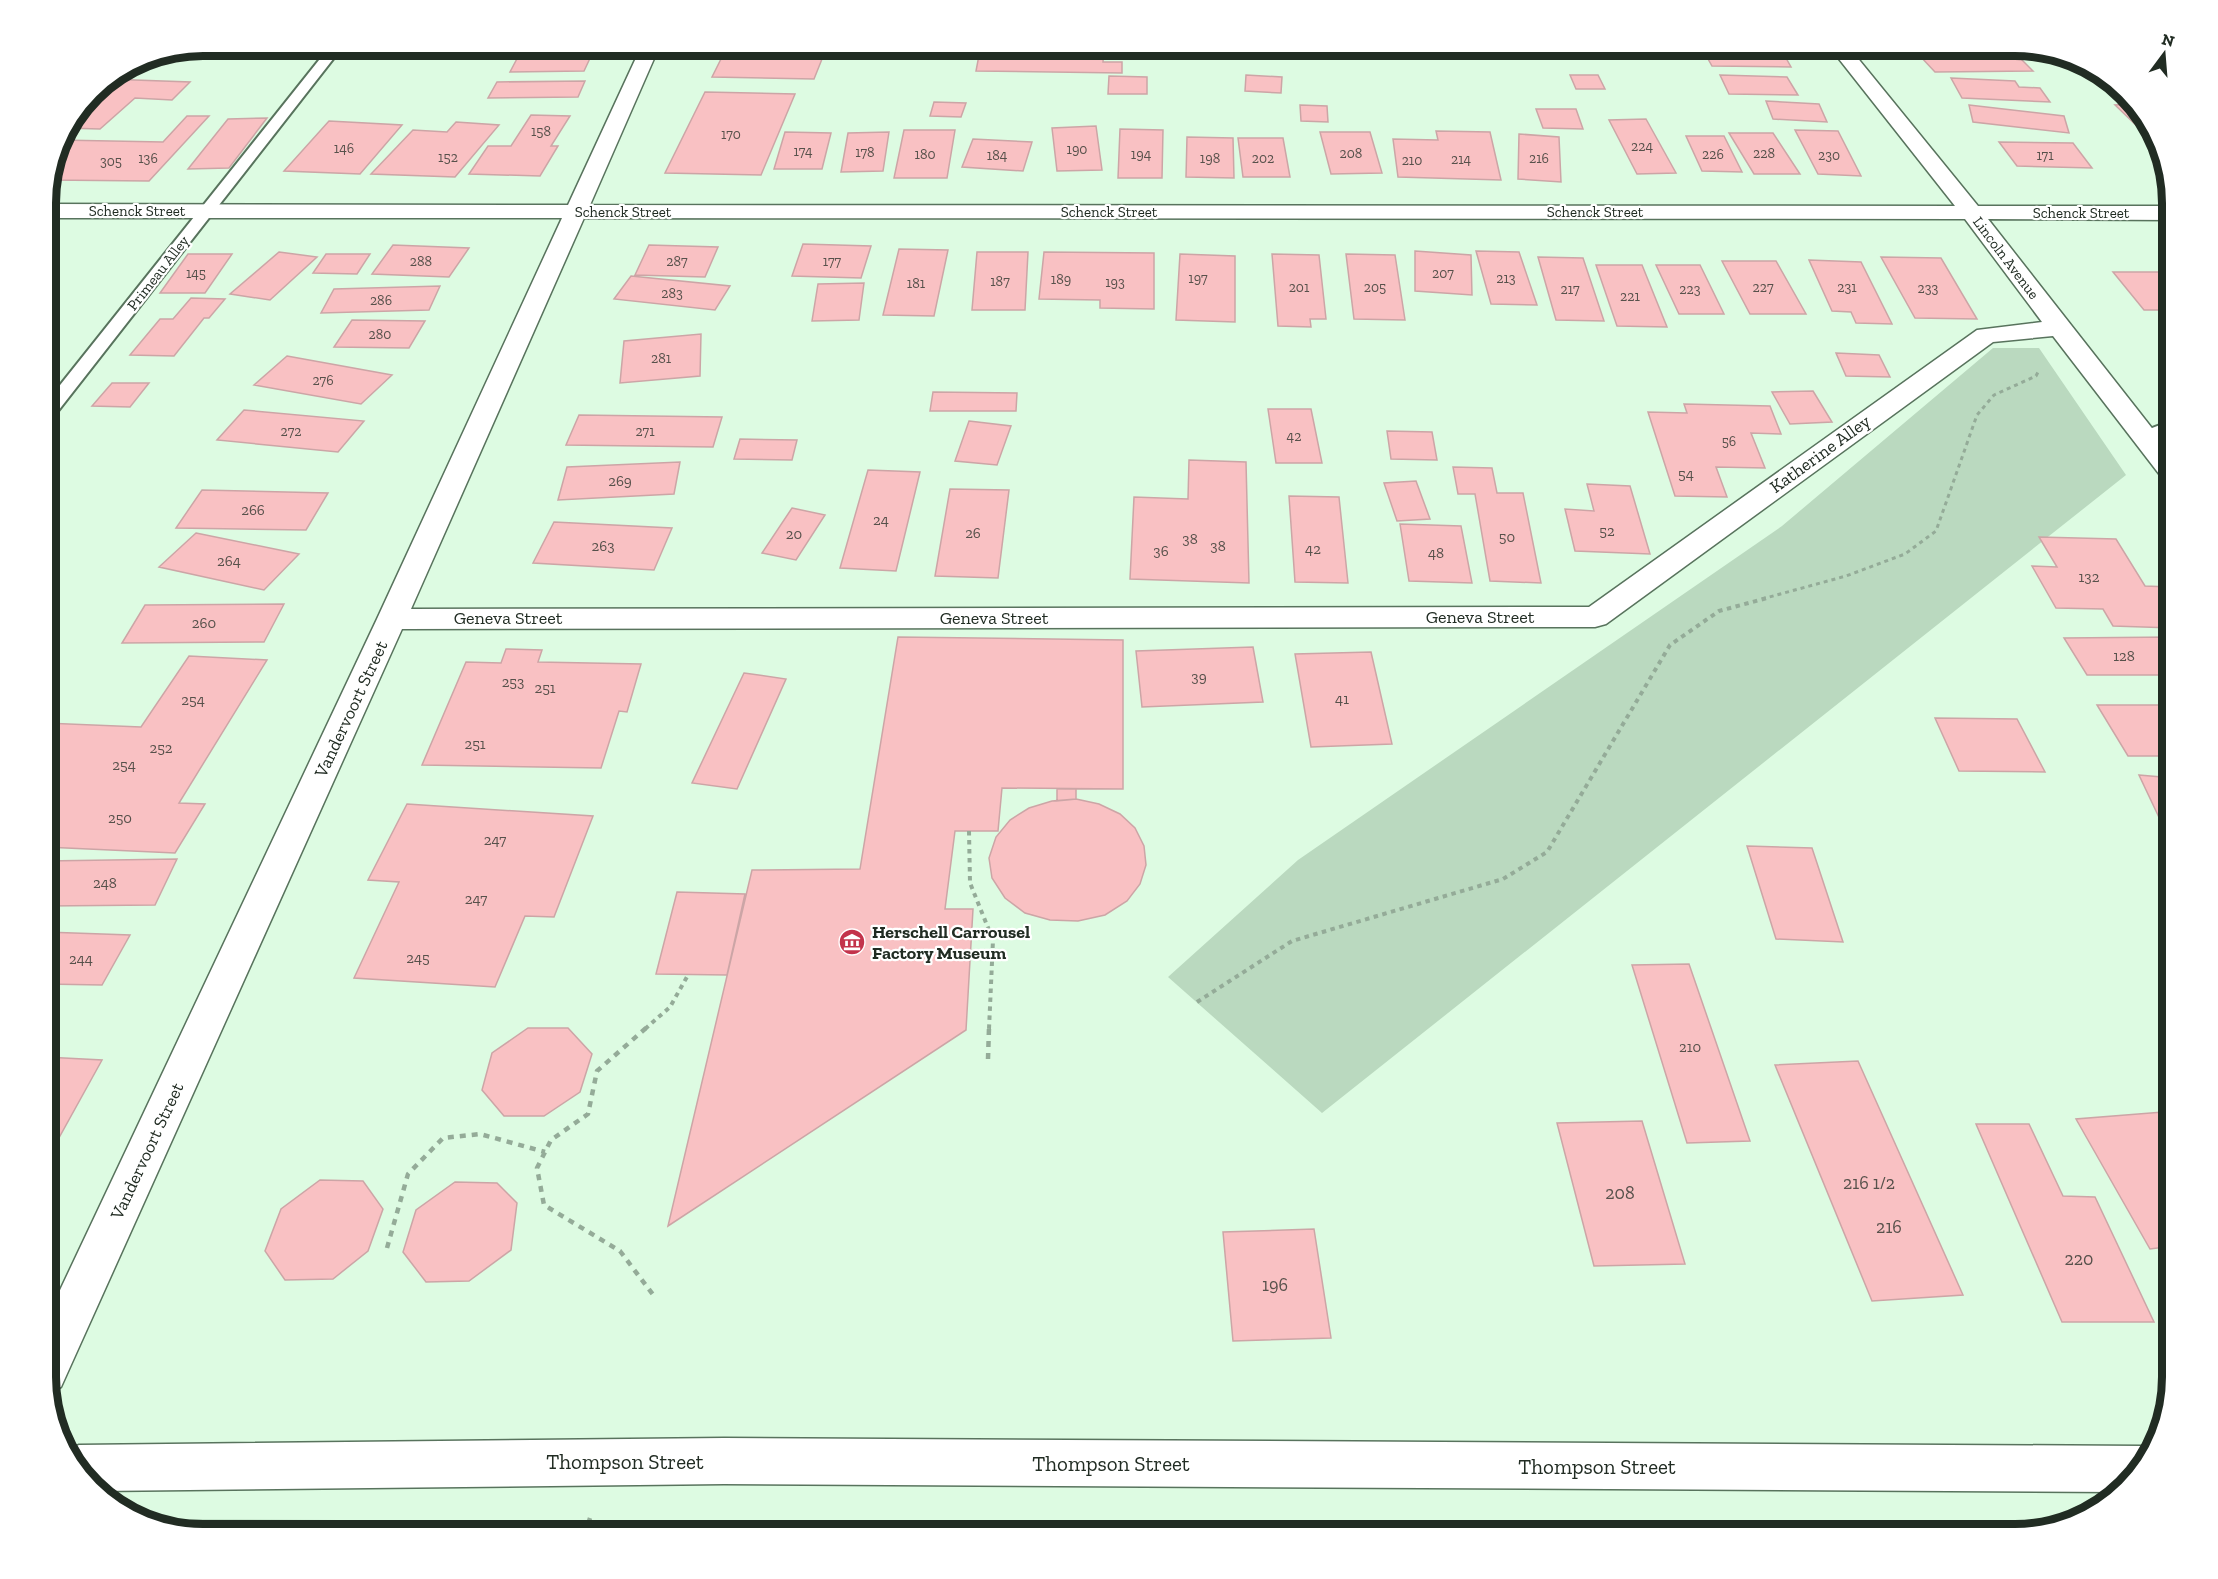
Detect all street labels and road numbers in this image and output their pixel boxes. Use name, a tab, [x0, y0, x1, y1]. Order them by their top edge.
street label: Schenck Street	[89, 202, 186, 220]
street label: Schenck Street	[575, 203, 672, 221]
street label: Schenck Street	[1061, 203, 1158, 221]
street label: Schenck Street	[1547, 203, 1644, 221]
street label: Schenck Street	[2033, 204, 2130, 222]
street label: Lincoln Avenue	[1969, 213, 2043, 303]
street label: Primeau Alley	[123, 232, 193, 314]
street label: Katherine Alley	[1765, 410, 1875, 498]
street label: Geneva Street	[1426, 606, 1535, 628]
street label: Geneva Street	[454, 607, 563, 629]
street label: Geneva Street	[940, 607, 1049, 629]
street label: Vandervoort Street	[309, 637, 392, 782]
street label: Vandervoort Street	[105, 1079, 188, 1224]
street label: Thompson Street	[546, 1449, 704, 1474]
street label: Thompson Street	[1032, 1451, 1190, 1476]
street label: Thompson Street	[1518, 1454, 1676, 1479]

